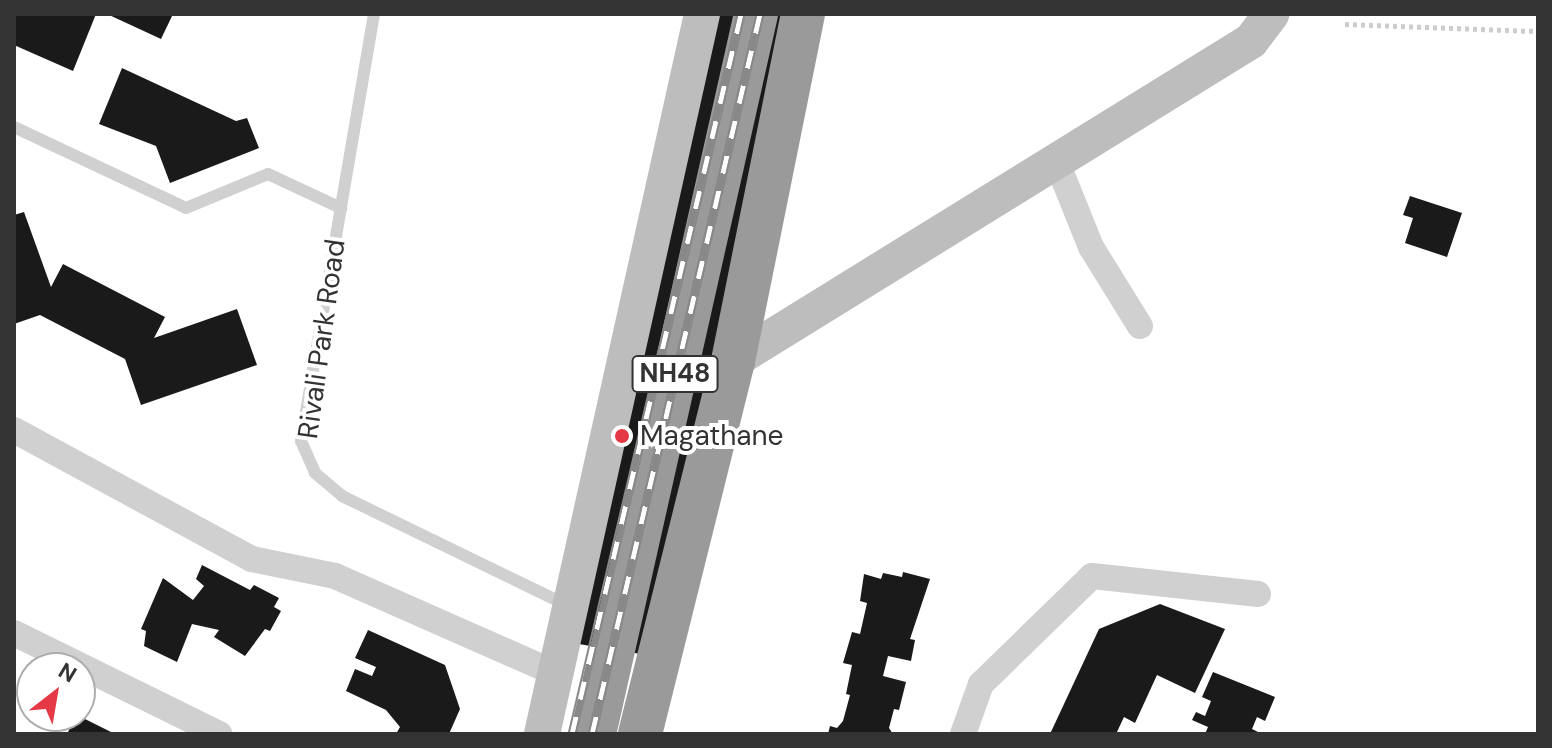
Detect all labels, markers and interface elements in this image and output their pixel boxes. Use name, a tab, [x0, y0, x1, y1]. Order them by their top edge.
street label: Rivali Park Road	[291, 237, 353, 441]
road number: NH48	[631, 352, 719, 396]
place label: Magathane	[640, 419, 784, 453]
marker: Magathane	[611, 425, 633, 447]
north arrow	[16, 652, 96, 732]
text: N	[53, 656, 82, 689]

